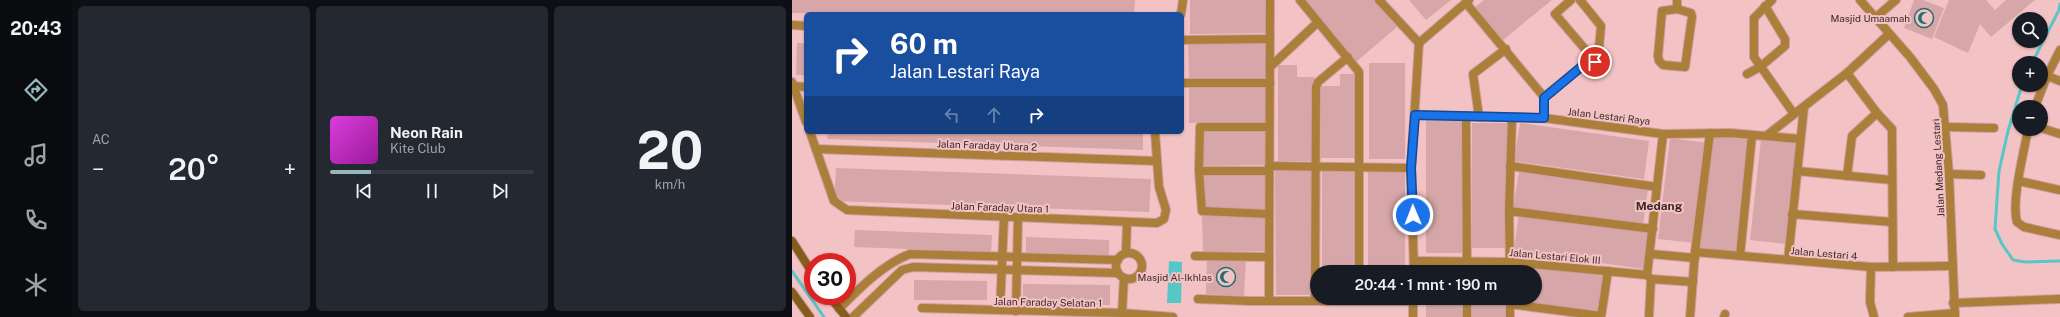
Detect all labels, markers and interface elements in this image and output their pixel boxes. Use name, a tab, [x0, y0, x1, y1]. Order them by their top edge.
mosque icon: Masjid Umaamah	[1913, 7, 1935, 29]
place label: Masjid Umaamah	[1830, 12, 1910, 24]
map controls	[2012, 12, 2048, 136]
button: search	[2012, 12, 2048, 48]
text: 20:43	[10, 18, 62, 39]
text: 60 m	[890, 27, 958, 60]
icon: right	[824, 28, 876, 80]
pin	[1578, 45, 1612, 79]
icon: arrive	[1584, 51, 1606, 73]
button: +	[2012, 56, 2048, 92]
text: Jalan Lestari Raya	[890, 61, 1040, 82]
icon: directions	[22, 76, 50, 104]
button: −	[2012, 100, 2048, 136]
icon: left	[941, 104, 963, 126]
icon: ahead	[983, 104, 1005, 126]
icon: right	[1025, 104, 1047, 126]
street label: Jalan Lestari Raya	[1567, 105, 1651, 127]
street label: Jalan Medang Lestari	[1929, 119, 1947, 217]
text: 20	[637, 120, 703, 181]
text: Neon Rain	[390, 124, 463, 141]
text: AC	[92, 132, 110, 147]
street label: Jalan Faraday Utara 2	[937, 137, 1037, 153]
icon: music	[22, 141, 50, 169]
text: Kite Club	[390, 141, 445, 156]
text: 20°	[168, 151, 220, 187]
text: −	[92, 156, 104, 182]
text: +	[284, 156, 296, 182]
text: km/h	[655, 177, 685, 192]
icon: previous	[353, 180, 375, 202]
icon: pause	[421, 180, 443, 202]
icon: next	[489, 180, 511, 202]
position arrow	[1392, 194, 1434, 236]
street label: Jalan Faraday Utara 1	[951, 199, 1049, 215]
district label: Medang	[1636, 199, 1683, 213]
icon: phone	[22, 206, 50, 234]
street label: Jalan Lestari 4	[1790, 244, 1858, 262]
street label: Jalan Lestari Elok III	[1509, 246, 1601, 266]
speed limit sign: 30	[804, 253, 856, 305]
mosque icon: Masjid Al-Ikhlas	[1215, 266, 1237, 288]
icon: climate	[22, 271, 50, 299]
place label: Masjid Al-Ikhlas	[1138, 271, 1212, 283]
text: 20:44 · 1 mnt · 190 m	[1355, 276, 1497, 293]
street label: Jalan Faraday Selatan 1	[994, 295, 1102, 309]

